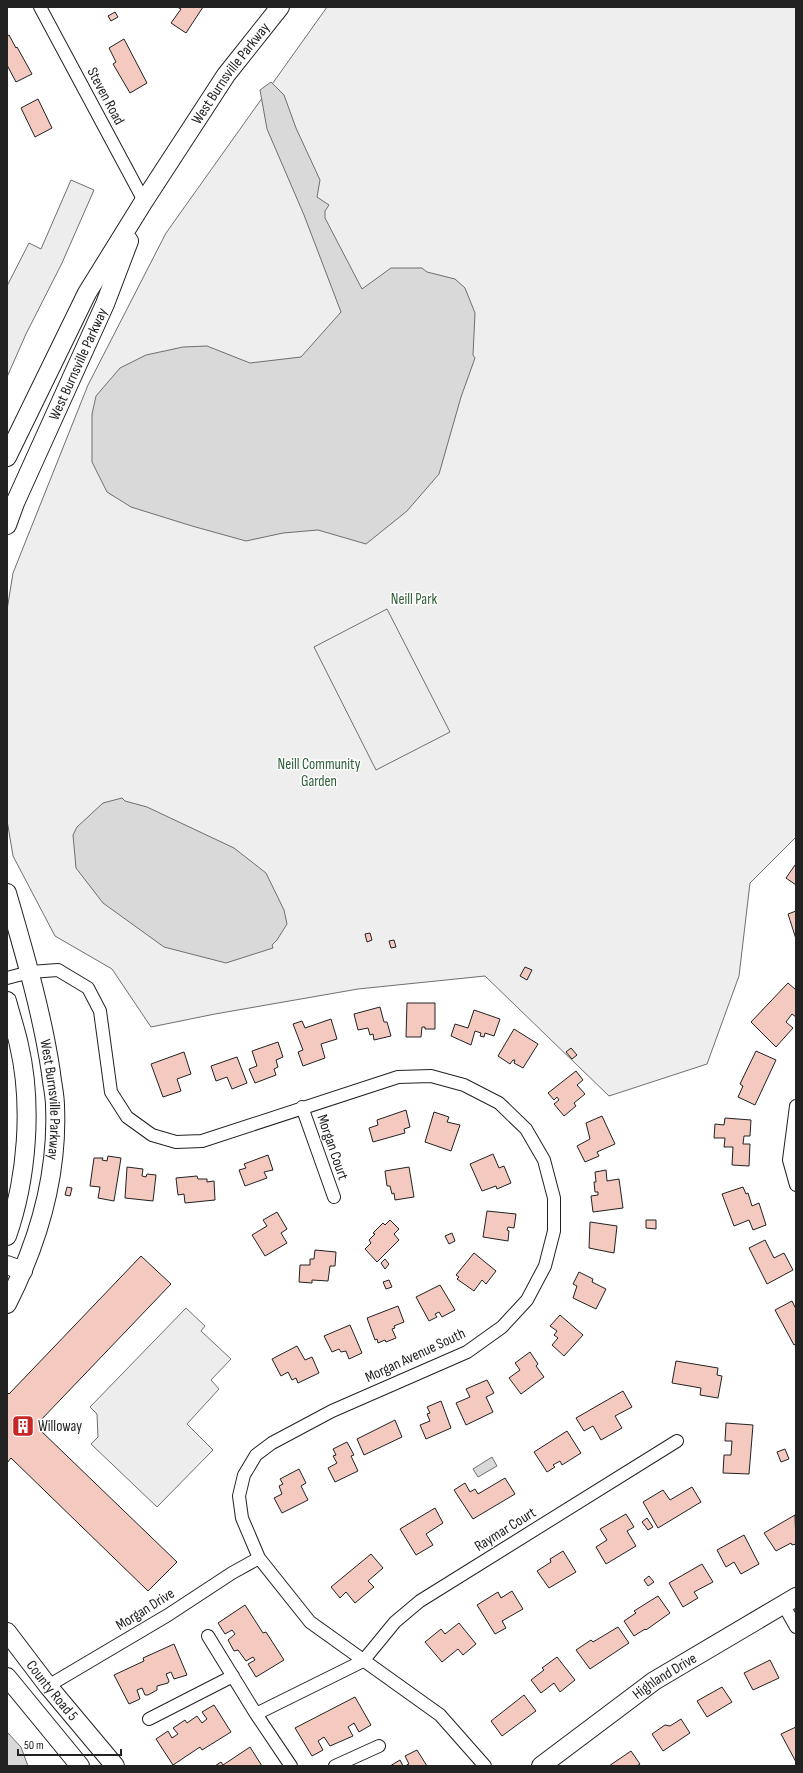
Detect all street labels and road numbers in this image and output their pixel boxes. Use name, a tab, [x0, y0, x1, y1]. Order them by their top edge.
street label: West Burnsville Parkway	[188, 19, 274, 128]
street label: Steven Road	[83, 64, 129, 128]
street label: West Burnsville Parkway	[45, 305, 112, 423]
street label: West Burnsville Parkway	[35, 1038, 64, 1161]
street label: Morgan Court	[312, 1112, 353, 1183]
street label: Morgan Avenue South	[362, 1324, 468, 1387]
street label: Raymar Court	[471, 1503, 540, 1556]
street label: Morgan Drive	[112, 1584, 178, 1635]
street label: Highland Drive	[629, 1649, 700, 1704]
street label: County Road 5	[22, 1657, 82, 1725]

